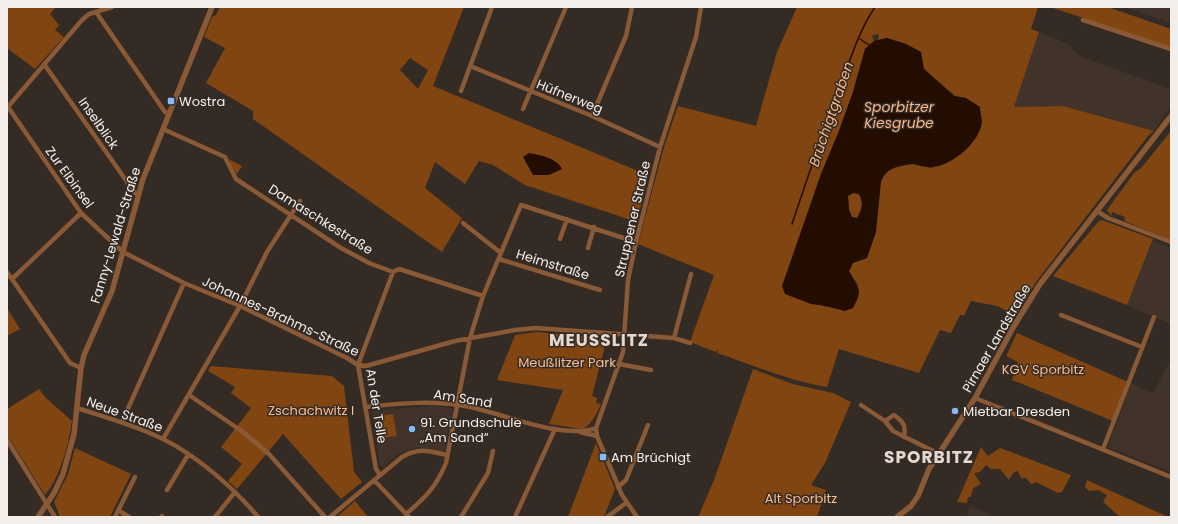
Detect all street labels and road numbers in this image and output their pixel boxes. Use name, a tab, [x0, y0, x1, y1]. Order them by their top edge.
street label: Hüfnerweg	[534, 74, 606, 118]
street label: Inselblick	[74, 94, 124, 153]
street label: Zur Elbinsel	[41, 143, 98, 212]
street label: Struppener Straße	[610, 159, 655, 279]
street label: Fanny-Lewald-Straße	[86, 165, 145, 306]
street label: Damaschkestraße	[265, 180, 377, 259]
street label: Heimstraße	[514, 244, 592, 285]
street label: Johannes-Brahms-Straße	[199, 272, 362, 361]
street label: Pirnaer Landstraße	[958, 280, 1035, 396]
street label: An der Telle	[361, 367, 392, 445]
street label: Am Sand	[432, 384, 494, 413]
street label: Neue Straße	[84, 392, 166, 437]

